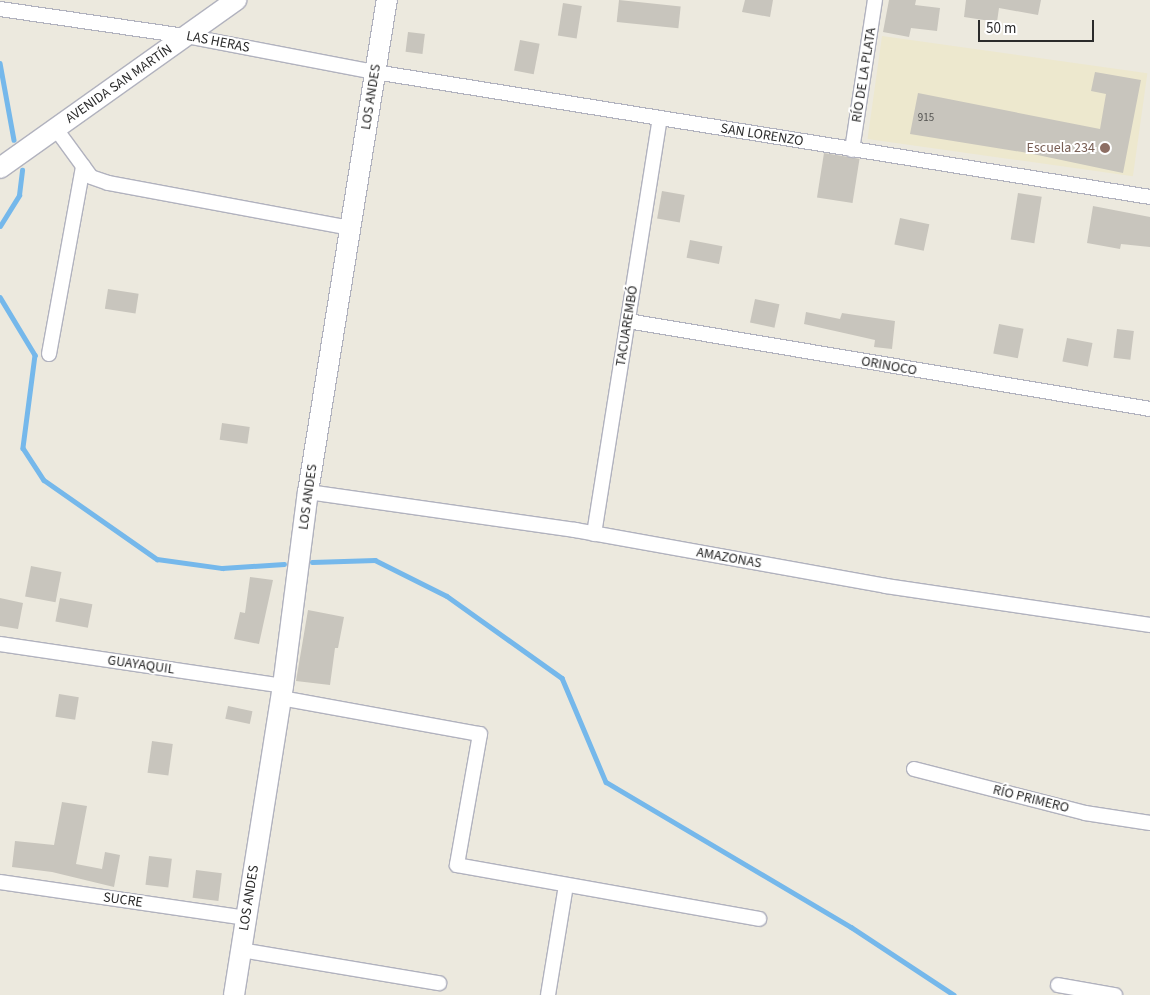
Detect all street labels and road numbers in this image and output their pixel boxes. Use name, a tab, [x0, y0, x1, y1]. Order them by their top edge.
street label: RÍO DE LA PLATA	[848, 26, 880, 124]
street label: LAS HERAS	[185, 28, 251, 56]
street label: AVENIDA SAN MARTÍN	[62, 41, 176, 127]
street label: LOS ANDES	[358, 63, 384, 131]
street label: SAN LORENZO	[719, 120, 805, 150]
street label: TACUAREMBÓ	[612, 284, 642, 368]
street label: ORINOCO	[860, 353, 918, 379]
street label: LOS ANDES	[295, 463, 321, 531]
street label: AMAZONAS	[695, 544, 763, 572]
street label: GUAYAQUIL	[106, 652, 176, 678]
street label: RÍO PRIMERO	[991, 781, 1071, 817]
street label: LOS ANDES	[236, 864, 262, 932]
street label: SUCRE	[102, 889, 144, 911]

